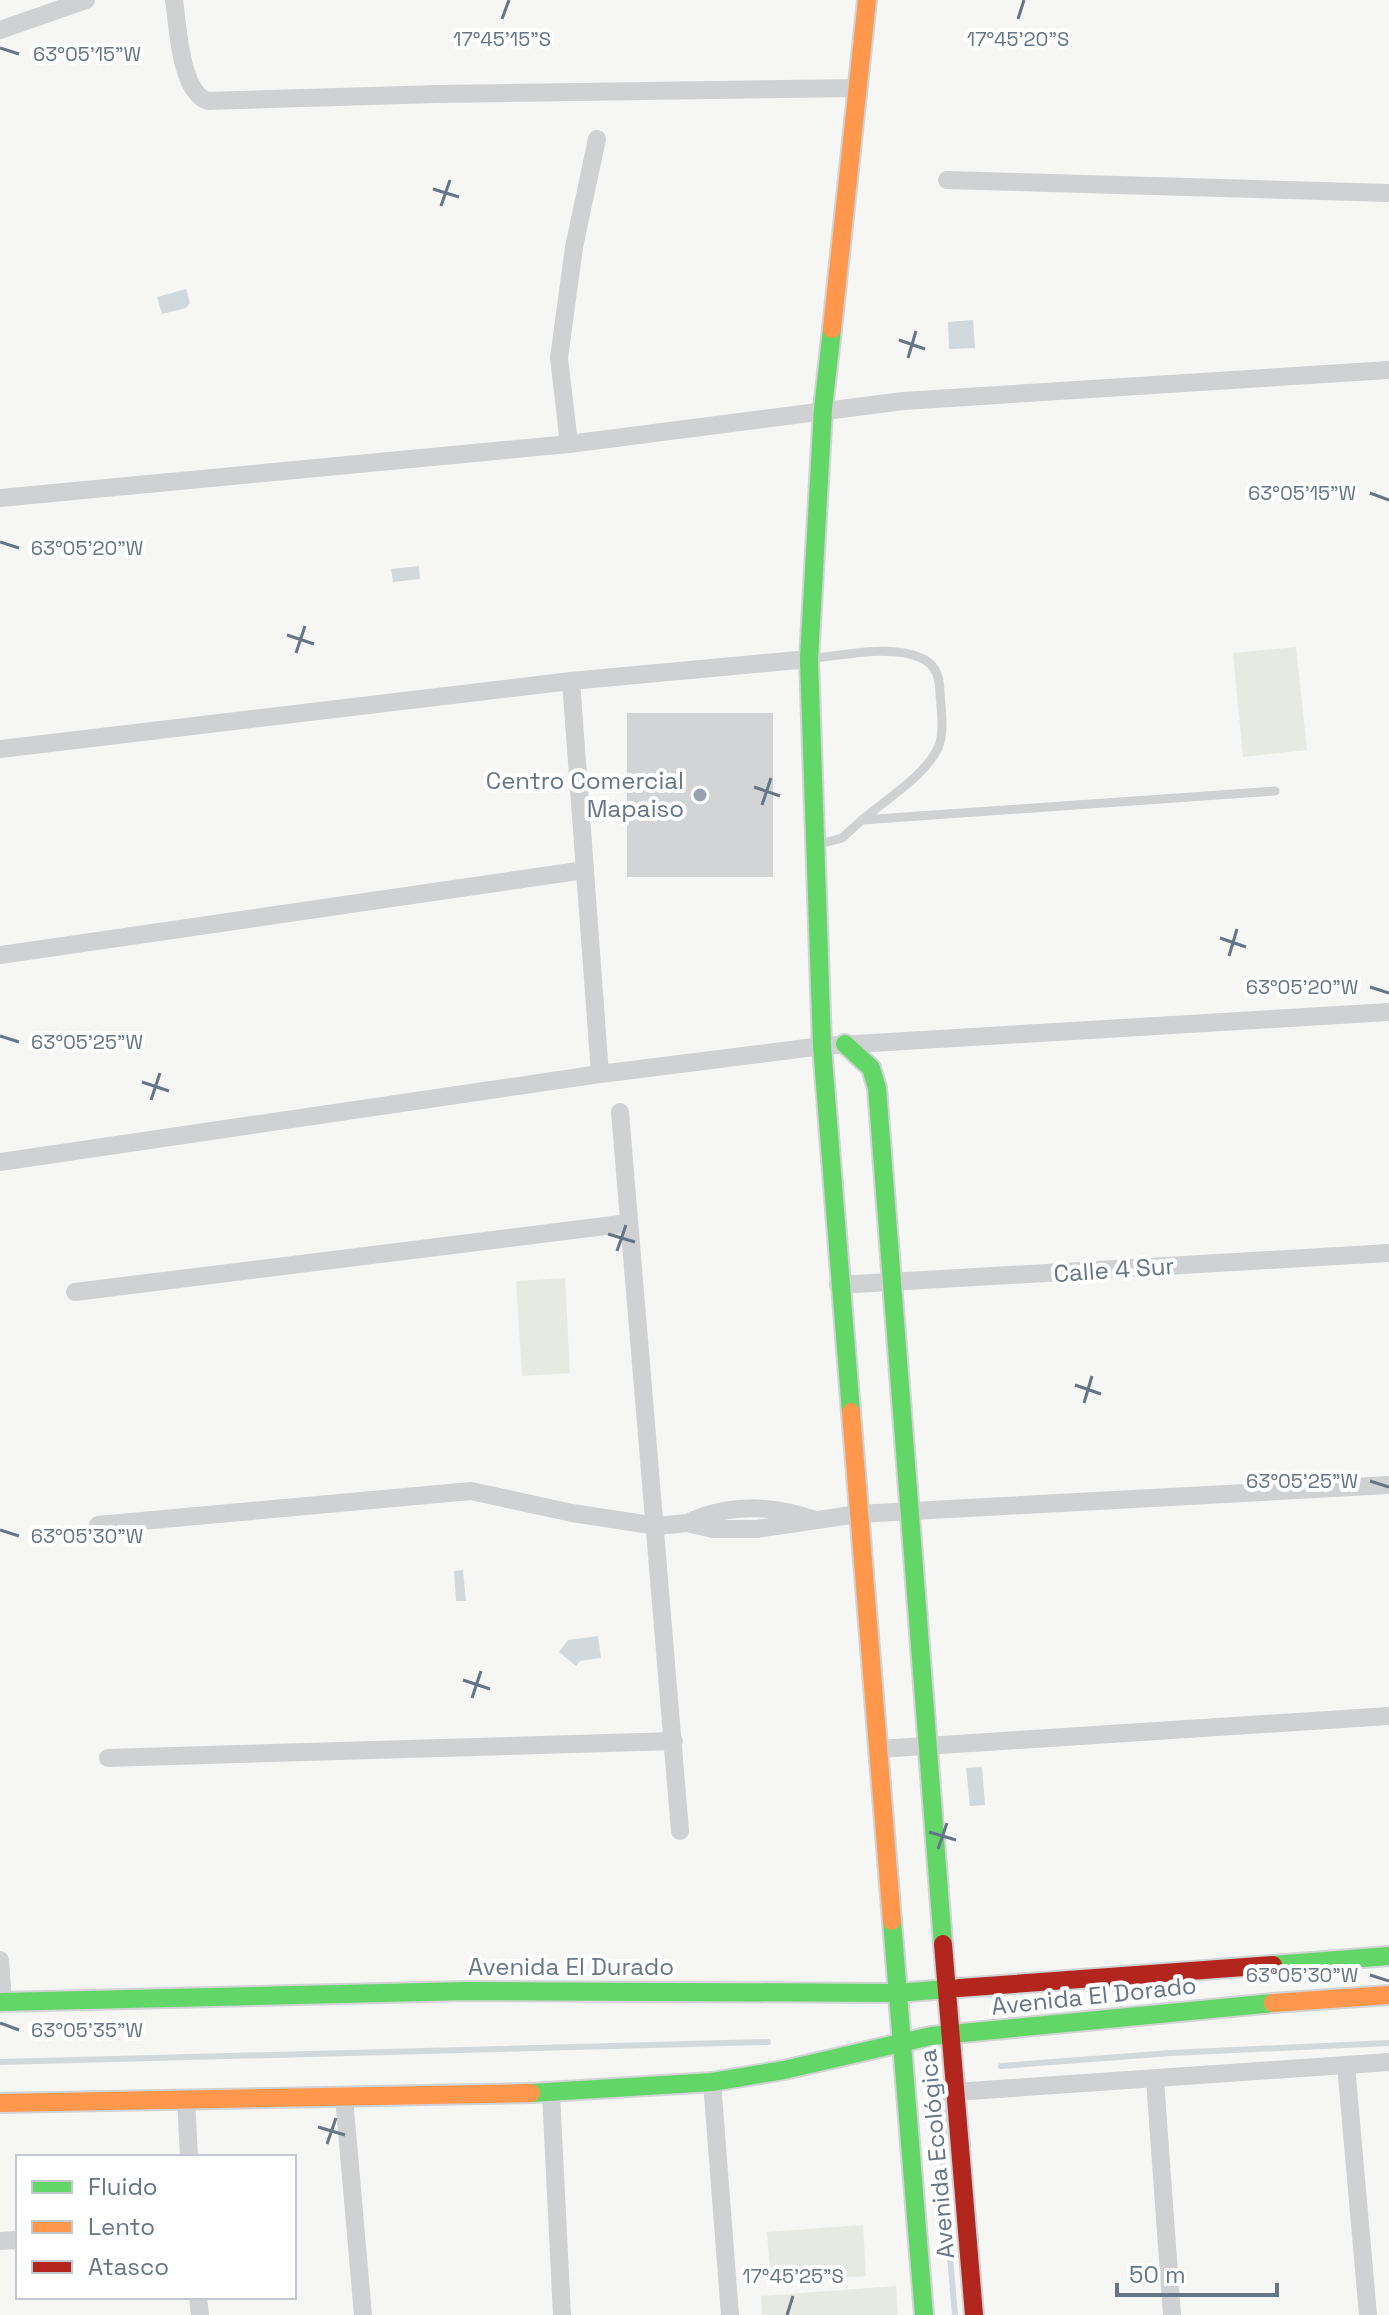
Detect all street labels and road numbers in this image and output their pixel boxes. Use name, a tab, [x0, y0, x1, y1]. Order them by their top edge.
street label: Calle 4 Sur	[1053, 1250, 1175, 1289]
street label: Avenida El Durado	[468, 1951, 674, 1982]
street label: Avenida El Dorado	[990, 1969, 1198, 2022]
street label: Avenida Ecológica	[912, 2048, 961, 2260]

